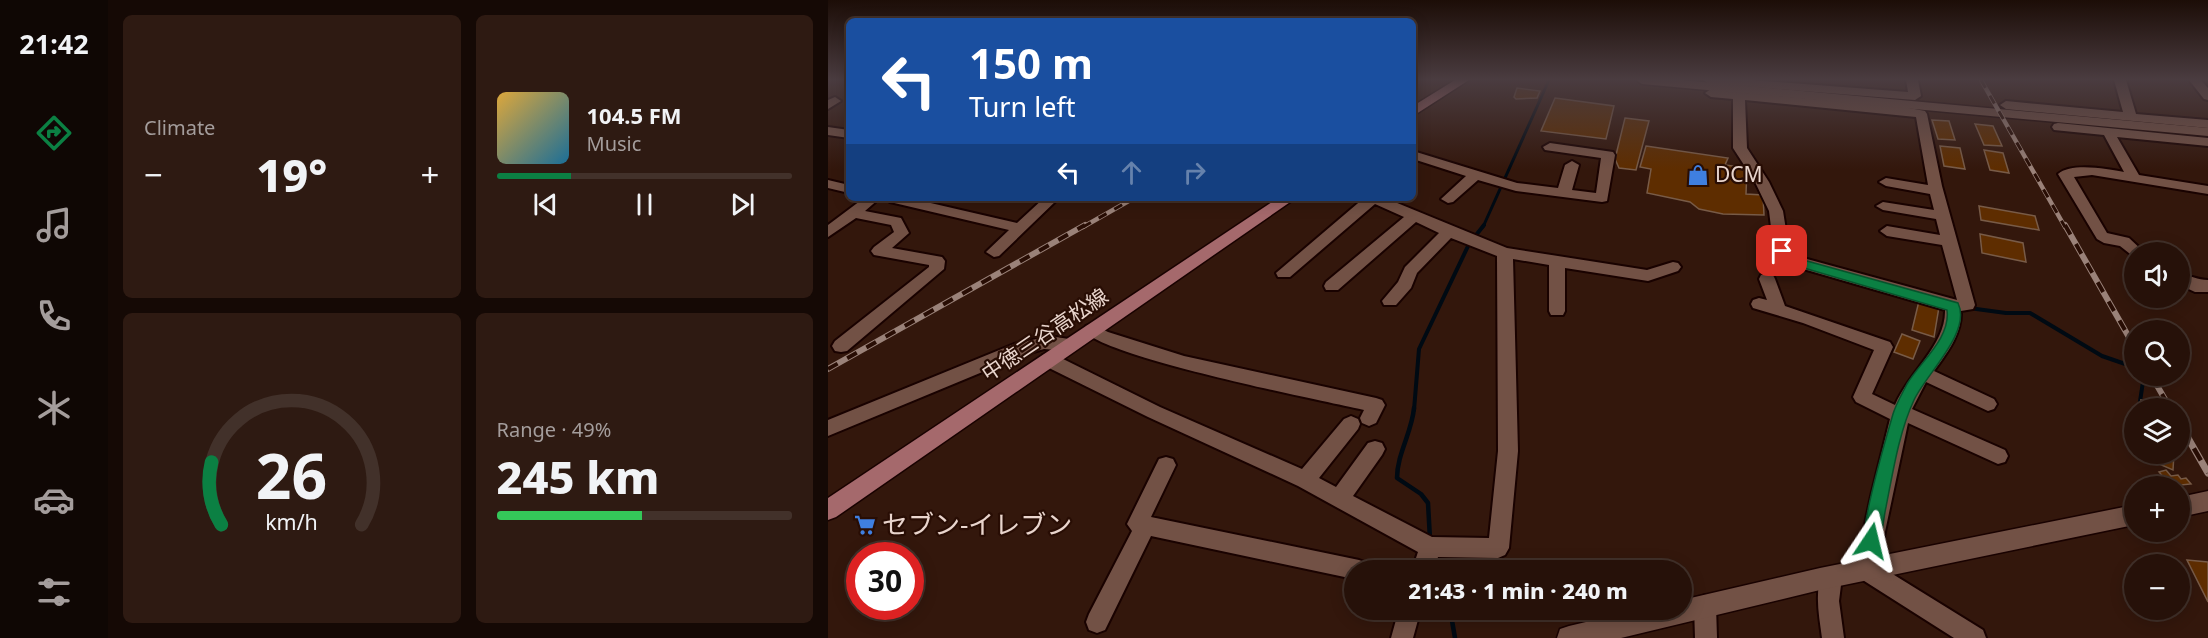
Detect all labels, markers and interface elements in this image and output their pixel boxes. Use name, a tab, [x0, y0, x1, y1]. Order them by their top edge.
text: 21:42	[19, 25, 89, 62]
text: 150 m	[969, 34, 1093, 91]
icon: left	[870, 42, 948, 120]
text: Turn left	[969, 88, 1075, 125]
text: 104.5 FM	[587, 100, 682, 130]
icon: directions	[33, 112, 75, 154]
text: Climate	[144, 114, 215, 141]
text: Music	[587, 130, 641, 157]
text: 19°	[256, 144, 327, 205]
text: −	[144, 152, 163, 197]
text: +	[421, 152, 440, 197]
icon: left	[1052, 156, 1085, 189]
icon: ahead	[1115, 156, 1148, 189]
icon: right	[1178, 156, 1211, 189]
place label: DCM	[1715, 160, 1763, 188]
shop icon: DCM	[1686, 163, 1710, 187]
icon: previous	[529, 188, 562, 221]
icon: pause	[628, 188, 661, 221]
icon: next	[726, 188, 759, 221]
icon: music	[33, 204, 75, 246]
pin	[1756, 225, 1807, 276]
icon: arrive	[1765, 234, 1798, 267]
map controls	[2124, 242, 2190, 620]
button: sound	[2124, 242, 2190, 308]
street label: 中徳三谷高松線	[976, 281, 1113, 387]
icon: phone	[33, 295, 75, 337]
button: search	[2124, 320, 2190, 386]
icon: climate	[33, 387, 75, 429]
button: layers	[2124, 398, 2190, 464]
text: Range · 49%	[497, 416, 611, 443]
text: 26	[256, 432, 327, 517]
text: 245 km	[497, 446, 659, 507]
button: +	[2124, 476, 2190, 542]
icon: car	[33, 479, 75, 521]
place label: セブン-イレブン	[882, 506, 1072, 542]
text: km/h	[265, 507, 318, 536]
position arrow	[1839, 509, 1903, 573]
supermarket icon: セブン-イレブン	[853, 513, 877, 537]
speed limit sign: 30	[846, 542, 924, 620]
button: −	[2124, 554, 2190, 620]
icon: filters	[33, 571, 75, 613]
text: 21:43 · 1 min · 240 m	[1408, 575, 1628, 605]

